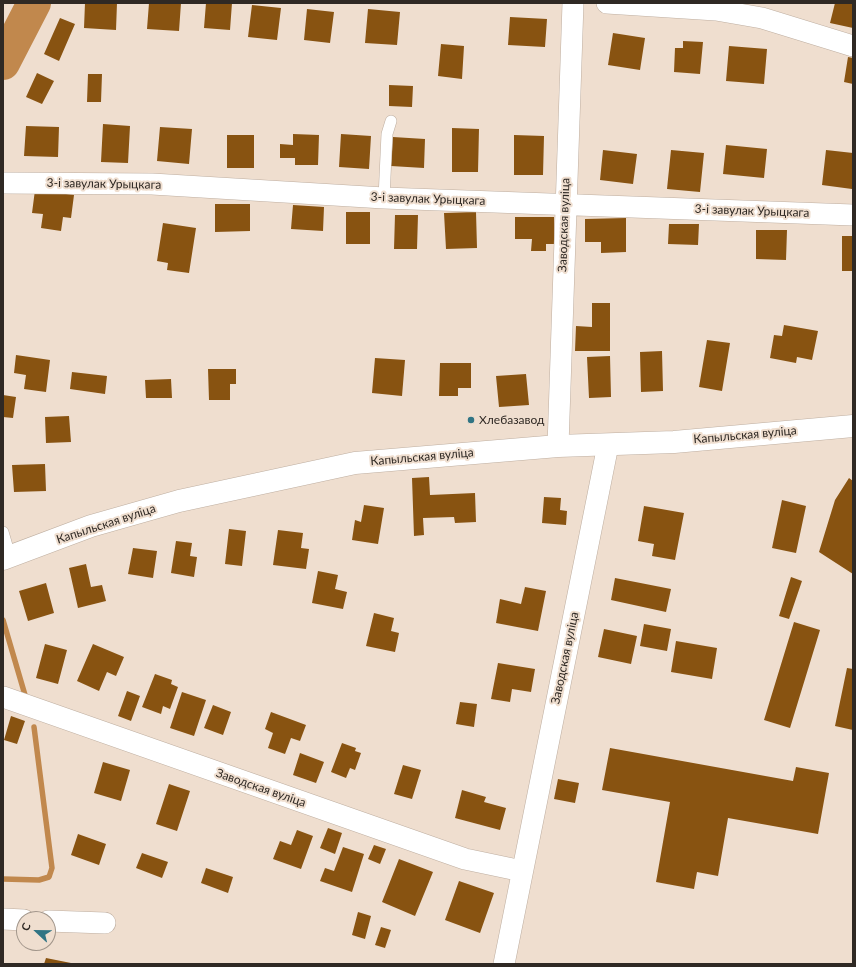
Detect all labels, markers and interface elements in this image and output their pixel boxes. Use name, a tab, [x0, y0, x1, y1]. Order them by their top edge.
street label: 3-і завулак Урыцкага	[47, 176, 161, 192]
street label: Заводская вуліца	[555, 178, 573, 272]
street label: 3-і завулак Урыцкага	[370, 190, 486, 208]
street label: 3-і завулак Урыцкага	[694, 202, 810, 220]
place label: Хлебазавод	[479, 413, 544, 427]
marker: Хлебазавод	[466, 415, 476, 425]
street label: Капыльская вуліца	[693, 423, 797, 447]
street label: Капыльская вуліца	[370, 445, 474, 469]
street label: Капыльская вуліца	[55, 501, 157, 547]
street label: Заводская вуліца	[548, 610, 582, 706]
street label: Заводская вуліца	[214, 766, 308, 810]
north arrow	[16, 911, 56, 951]
text: С	[18, 921, 33, 933]

